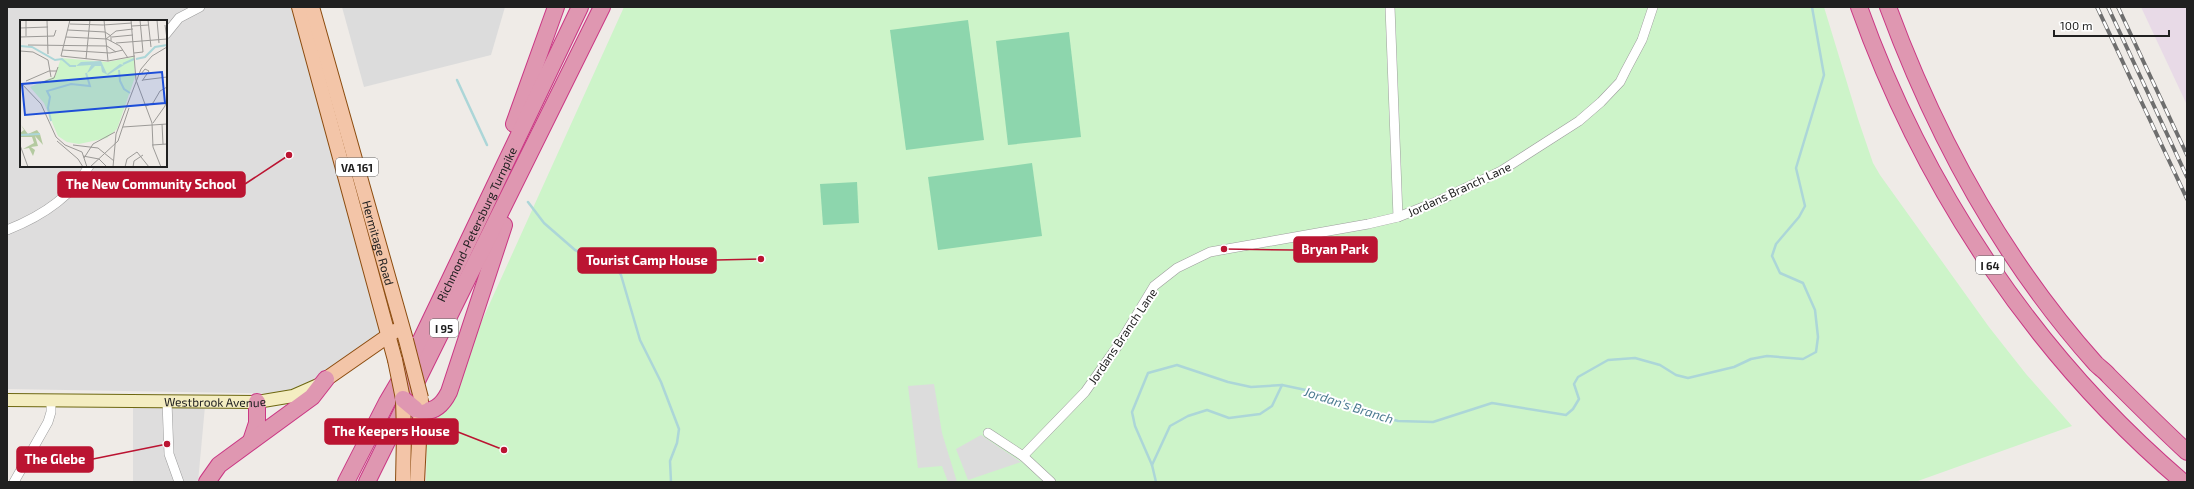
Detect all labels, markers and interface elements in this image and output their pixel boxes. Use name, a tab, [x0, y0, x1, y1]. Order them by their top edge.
scale bar	[2054, 12, 2169, 38]
text: 100 m	[2060, 18, 2092, 32]
inset map	[20, 20, 167, 167]
street label: Richmond-Petersburg Turnpike	[433, 145, 519, 304]
road number: VA 161	[336, 158, 378, 176]
street label: Jordans Branch Lane	[1405, 159, 1513, 219]
callout: The New Community School	[58, 172, 245, 197]
text: The New Community School	[66, 176, 237, 192]
street label: Hermitage Road	[360, 199, 397, 287]
callout: Bryan Park	[1294, 237, 1377, 262]
text: Bryan Park	[1301, 241, 1369, 257]
callout: Tourist Camp House	[578, 248, 716, 273]
text: Tourist Camp House	[586, 252, 708, 268]
road number: I 64	[1976, 256, 2004, 274]
street label: Jordans Branch Lane	[1085, 286, 1159, 386]
road number: I 95	[430, 319, 458, 337]
water label: Jordan's Branch	[1301, 383, 1396, 427]
street label: Westbrook Avenue	[164, 394, 267, 409]
callout: The Keepers House	[325, 419, 458, 444]
text: The Keepers House	[332, 423, 450, 439]
callout: The Glebe	[17, 447, 93, 472]
text: The Glebe	[25, 451, 85, 467]

